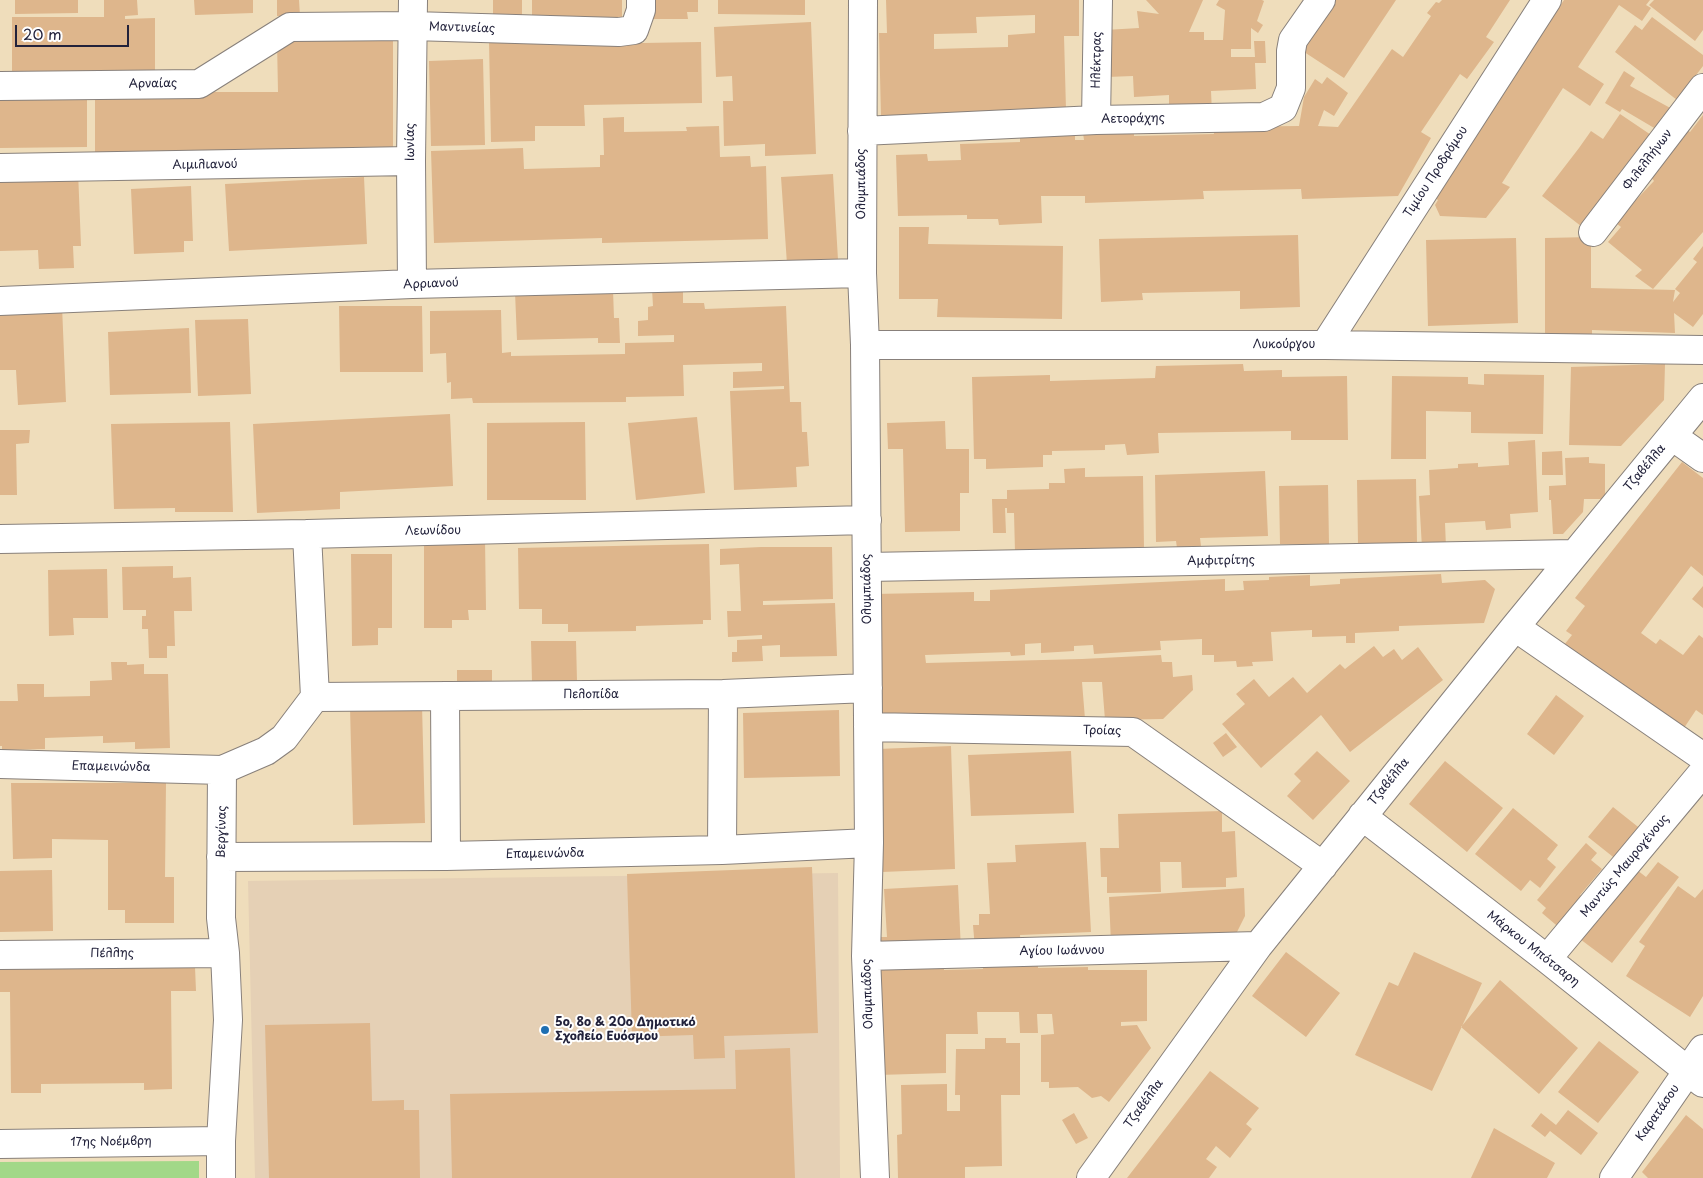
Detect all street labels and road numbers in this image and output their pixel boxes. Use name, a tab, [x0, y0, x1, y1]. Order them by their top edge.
street label: Μαντινείας	[429, 20, 495, 36]
street label: Ηλέκτρας	[1089, 31, 1105, 89]
street label: Αρναίας	[129, 76, 177, 92]
street label: Αετοράχης	[1101, 111, 1165, 127]
street label: Ιωνίας	[404, 123, 418, 161]
street label: Τιμίου Προδρόμου	[1401, 124, 1471, 220]
street label: Φιλελλήνων	[1620, 127, 1676, 193]
street label: Ολυμπιάδος	[855, 149, 869, 219]
street label: Αιμιλιανού	[172, 157, 238, 173]
street label: Αρριανού	[403, 276, 459, 292]
street label: Λυκούργου	[1253, 338, 1315, 352]
street label: Τζαβέλλα	[1621, 442, 1669, 494]
street label: Λεωνίδου	[405, 523, 461, 539]
street label: Ολυμπιάδος	[859, 553, 875, 625]
street label: Αμφιτρίτης	[1187, 553, 1255, 569]
street label: Πελοπίδα	[563, 688, 619, 702]
street label: Τροίας	[1083, 723, 1121, 739]
street label: Τζαβέλλα	[1365, 755, 1413, 809]
street label: Επαμεινώνδα	[71, 759, 151, 775]
street label: Βεργίνας	[214, 805, 230, 859]
street label: Μαντώς Μαυρογένους	[1578, 812, 1672, 920]
street label: Επαμεινώνδα	[505, 846, 585, 862]
street label: Μάρκου Μπότσαρη	[1484, 908, 1582, 990]
street label: Αγίου Ιωάννου	[1019, 943, 1105, 959]
street label: Πέλλης	[90, 947, 134, 961]
street label: Ολυμπιάδος	[860, 958, 876, 1030]
street label: Τζαβέλλα	[1121, 1077, 1167, 1131]
street label: Καρατάσου	[1633, 1082, 1683, 1144]
street label: 17ης Νοέμβρη	[70, 1134, 152, 1150]

